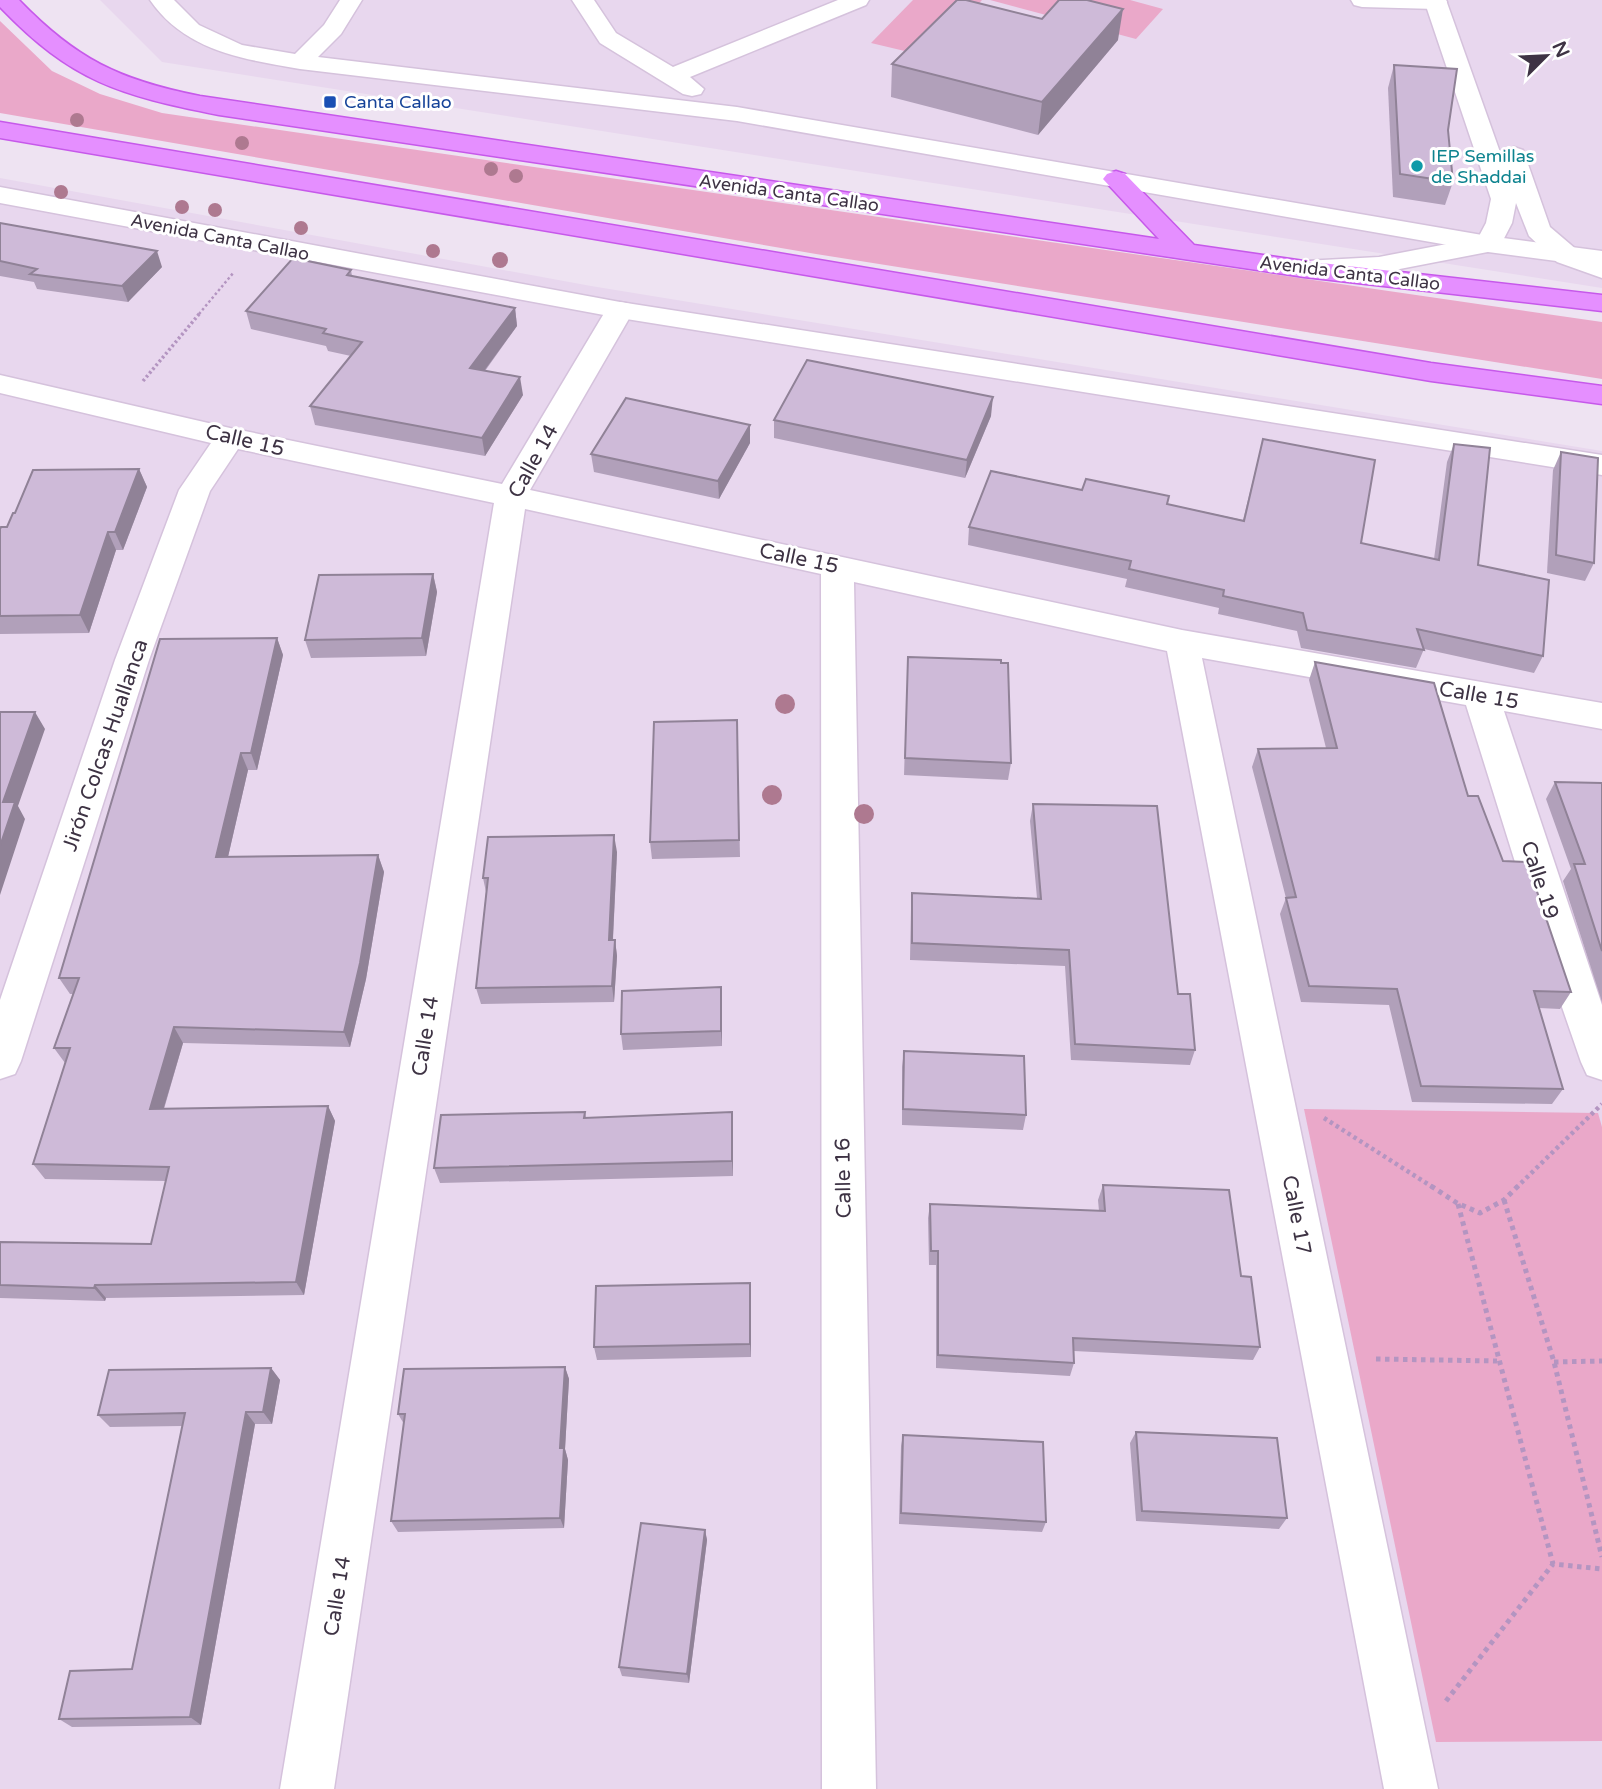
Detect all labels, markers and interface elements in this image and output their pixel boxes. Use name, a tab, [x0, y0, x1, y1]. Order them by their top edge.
north arrow	[1511, 21, 1581, 91]
text: N	[1547, 38, 1574, 61]
place label: Canta Callao	[344, 91, 452, 113]
marker: Canta Callao	[322, 94, 338, 110]
place label: IEP Semillas de Shaddai	[1431, 145, 1534, 188]
marker: IEP Semillas de Shaddai	[1409, 158, 1425, 174]
street label: Avenida Canta Callao	[698, 169, 881, 217]
street label: Avenida Canta Callao	[129, 209, 311, 265]
street label: Avenida Canta Callao	[1258, 251, 1442, 295]
street label: Calle 15	[203, 419, 287, 462]
street label: Calle 14	[503, 420, 564, 503]
street label: Calle 15	[757, 538, 841, 579]
street label: Jirón Colcas Huallanca	[57, 636, 154, 855]
street label: Calle 15	[1437, 676, 1521, 715]
street label: Calle 19	[1515, 838, 1564, 922]
street label: Calle 14	[407, 994, 444, 1078]
street label: Calle 16	[830, 1137, 857, 1218]
street label: Calle 17	[1277, 1173, 1316, 1257]
street label: Calle 14	[319, 1554, 356, 1638]

